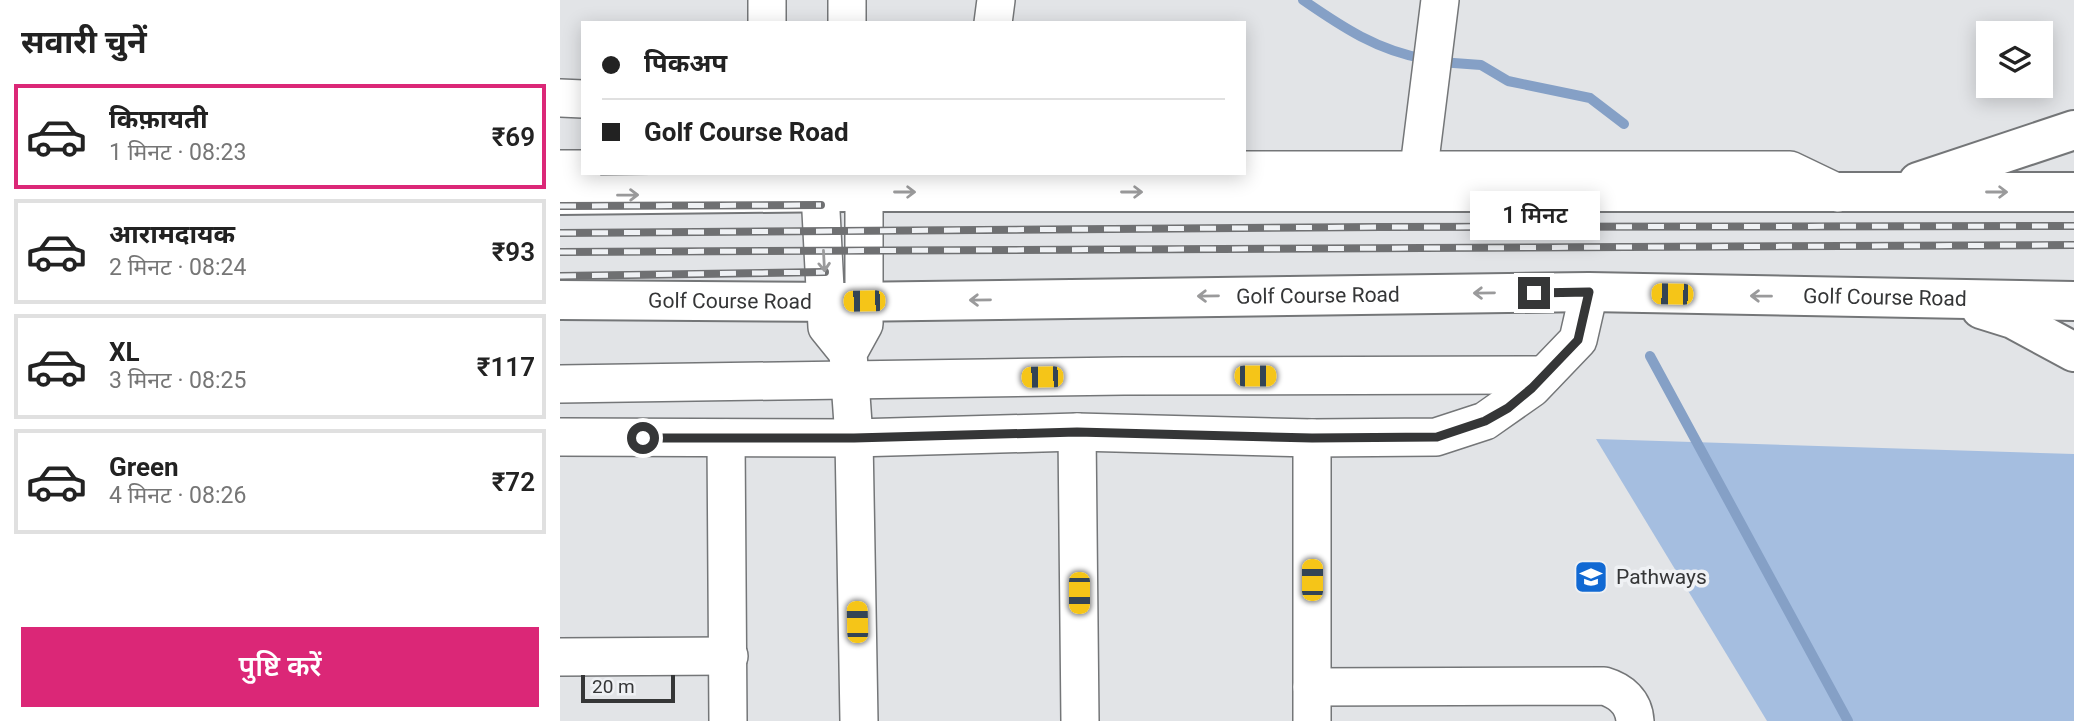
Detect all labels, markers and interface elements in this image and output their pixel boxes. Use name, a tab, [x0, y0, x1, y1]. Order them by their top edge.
map controls	[1976, 21, 2053, 98]
button: layers	[1976, 21, 2053, 98]
text: सवारी चुनें	[21, 23, 147, 61]
text: पिकअप	[644, 48, 727, 78]
text: किफ़ायती	[109, 104, 208, 134]
icon: car	[25, 105, 88, 168]
text: Golf Course Road	[644, 117, 849, 147]
text: ₹69	[492, 122, 535, 152]
text: 1 मिनट · 08:23	[109, 139, 246, 166]
one-way arrow	[893, 185, 916, 199]
one-way arrow	[1120, 185, 1143, 199]
one-way arrow	[1985, 185, 2008, 199]
one-way arrow	[616, 188, 639, 201]
callout: 1 मिनट	[1469, 191, 1599, 240]
text: 1 मिनट	[1502, 202, 1568, 229]
text: आरामदायक	[109, 219, 235, 249]
icon: car	[25, 220, 88, 283]
text: ₹93	[492, 237, 535, 267]
one-way arrow	[817, 249, 830, 272]
text: 2 मिनट · 08:24	[109, 254, 246, 281]
route end	[1518, 277, 1550, 309]
street label: Golf Course Road	[1236, 283, 1400, 309]
car	[1651, 283, 1694, 305]
street label: Golf Course Road	[1803, 284, 1967, 311]
one-way arrow	[1473, 287, 1496, 300]
street label: Golf Course Road	[648, 289, 812, 314]
one-way arrow	[1750, 289, 1773, 303]
car	[843, 290, 886, 312]
one-way arrow	[1197, 290, 1220, 303]
one-way arrow	[969, 293, 992, 307]
icon: car	[25, 335, 88, 398]
text: XL	[109, 337, 140, 367]
text: ₹117	[477, 352, 535, 382]
car	[1021, 366, 1064, 388]
car	[1235, 366, 1277, 387]
text: 3 मिनट · 08:25	[109, 367, 246, 394]
route start	[627, 422, 659, 454]
icon: car	[25, 450, 88, 513]
text: Green	[109, 452, 179, 482]
text: ₹72	[492, 467, 535, 497]
text: 4 मिनट · 08:26	[109, 482, 246, 509]
school or university icon: Pathways	[1572, 558, 1610, 596]
car	[1302, 559, 1323, 601]
place label: Pathways	[1616, 565, 1707, 589]
car	[1069, 572, 1090, 614]
car	[847, 601, 868, 643]
button: पुष्टि करें	[21, 627, 539, 707]
scale bar	[581, 672, 676, 704]
text: 20 m	[592, 675, 635, 698]

